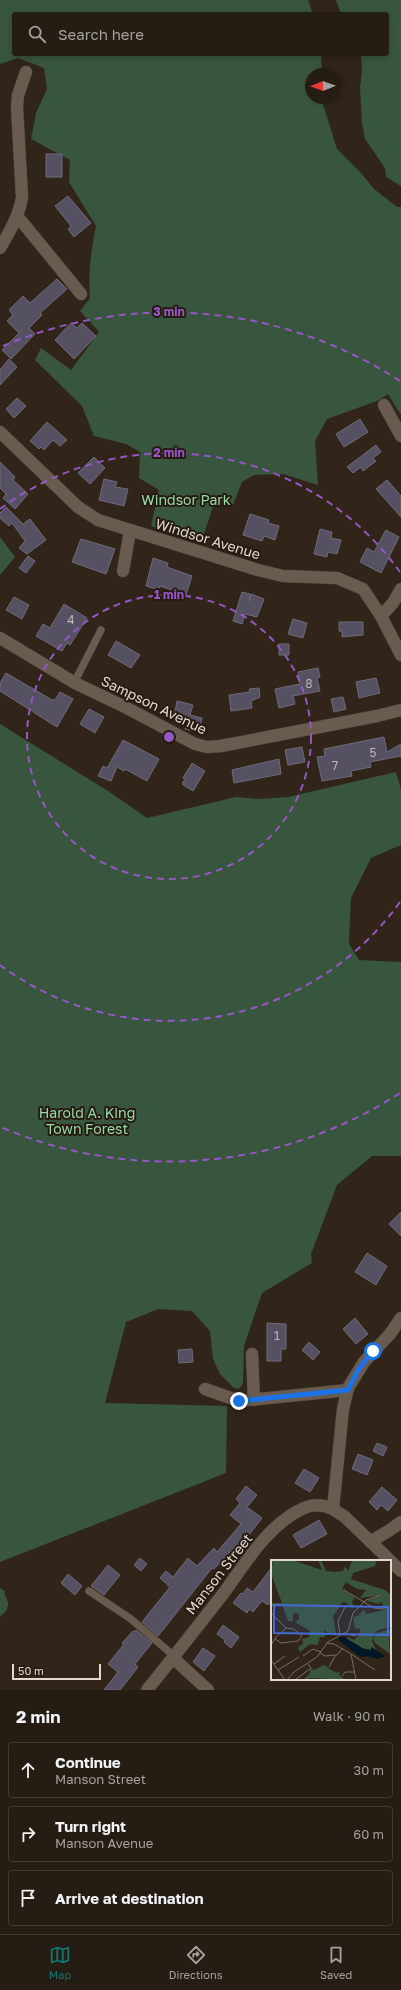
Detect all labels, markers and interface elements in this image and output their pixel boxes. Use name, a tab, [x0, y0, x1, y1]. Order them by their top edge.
search box	[12, 12, 389, 56]
icon: search	[26, 23, 48, 45]
text: Search here	[58, 25, 144, 43]
north arrow	[305, 68, 341, 104]
text: 3 min	[153, 304, 185, 319]
text: 2 min	[153, 445, 185, 460]
park label: Windsor Park	[141, 491, 231, 508]
street label: Windsor Avenue	[154, 515, 263, 563]
text: 1 min	[154, 587, 184, 602]
house number: 4	[67, 612, 75, 627]
street label: Sampson Avenue	[99, 672, 210, 737]
house number: 8	[305, 676, 313, 691]
centre of rings	[162, 730, 176, 744]
house number: 5	[370, 745, 377, 760]
house number: 7	[332, 758, 338, 773]
park label: Harold A. King Town Forest	[39, 1104, 135, 1137]
house number: 1	[274, 1328, 280, 1343]
route start	[364, 1342, 382, 1360]
route end	[230, 1392, 248, 1410]
street label: Manson Street	[182, 1530, 255, 1618]
inset map	[271, 1560, 391, 1680]
scale bar	[12, 1662, 101, 1681]
text: 50 m	[18, 1664, 44, 1677]
text: 2 min	[16, 1706, 60, 1727]
text: Walk · 90 m	[313, 1708, 385, 1724]
text: Continue	[55, 1753, 121, 1771]
icon: ahead	[17, 1759, 39, 1781]
text: 30 m	[354, 1762, 384, 1778]
text: Manson Street	[55, 1771, 146, 1787]
text: Turn right	[55, 1817, 126, 1835]
icon: right	[17, 1823, 39, 1845]
text: 60 m	[353, 1826, 384, 1842]
text: Manson Avenue	[55, 1835, 153, 1851]
icon: arrive	[17, 1887, 39, 1909]
text: Arrive at destination	[55, 1889, 204, 1907]
tab: Map	[49, 1944, 71, 1981]
tab: Directions	[169, 1944, 223, 1981]
tab: Saved	[320, 1944, 352, 1981]

